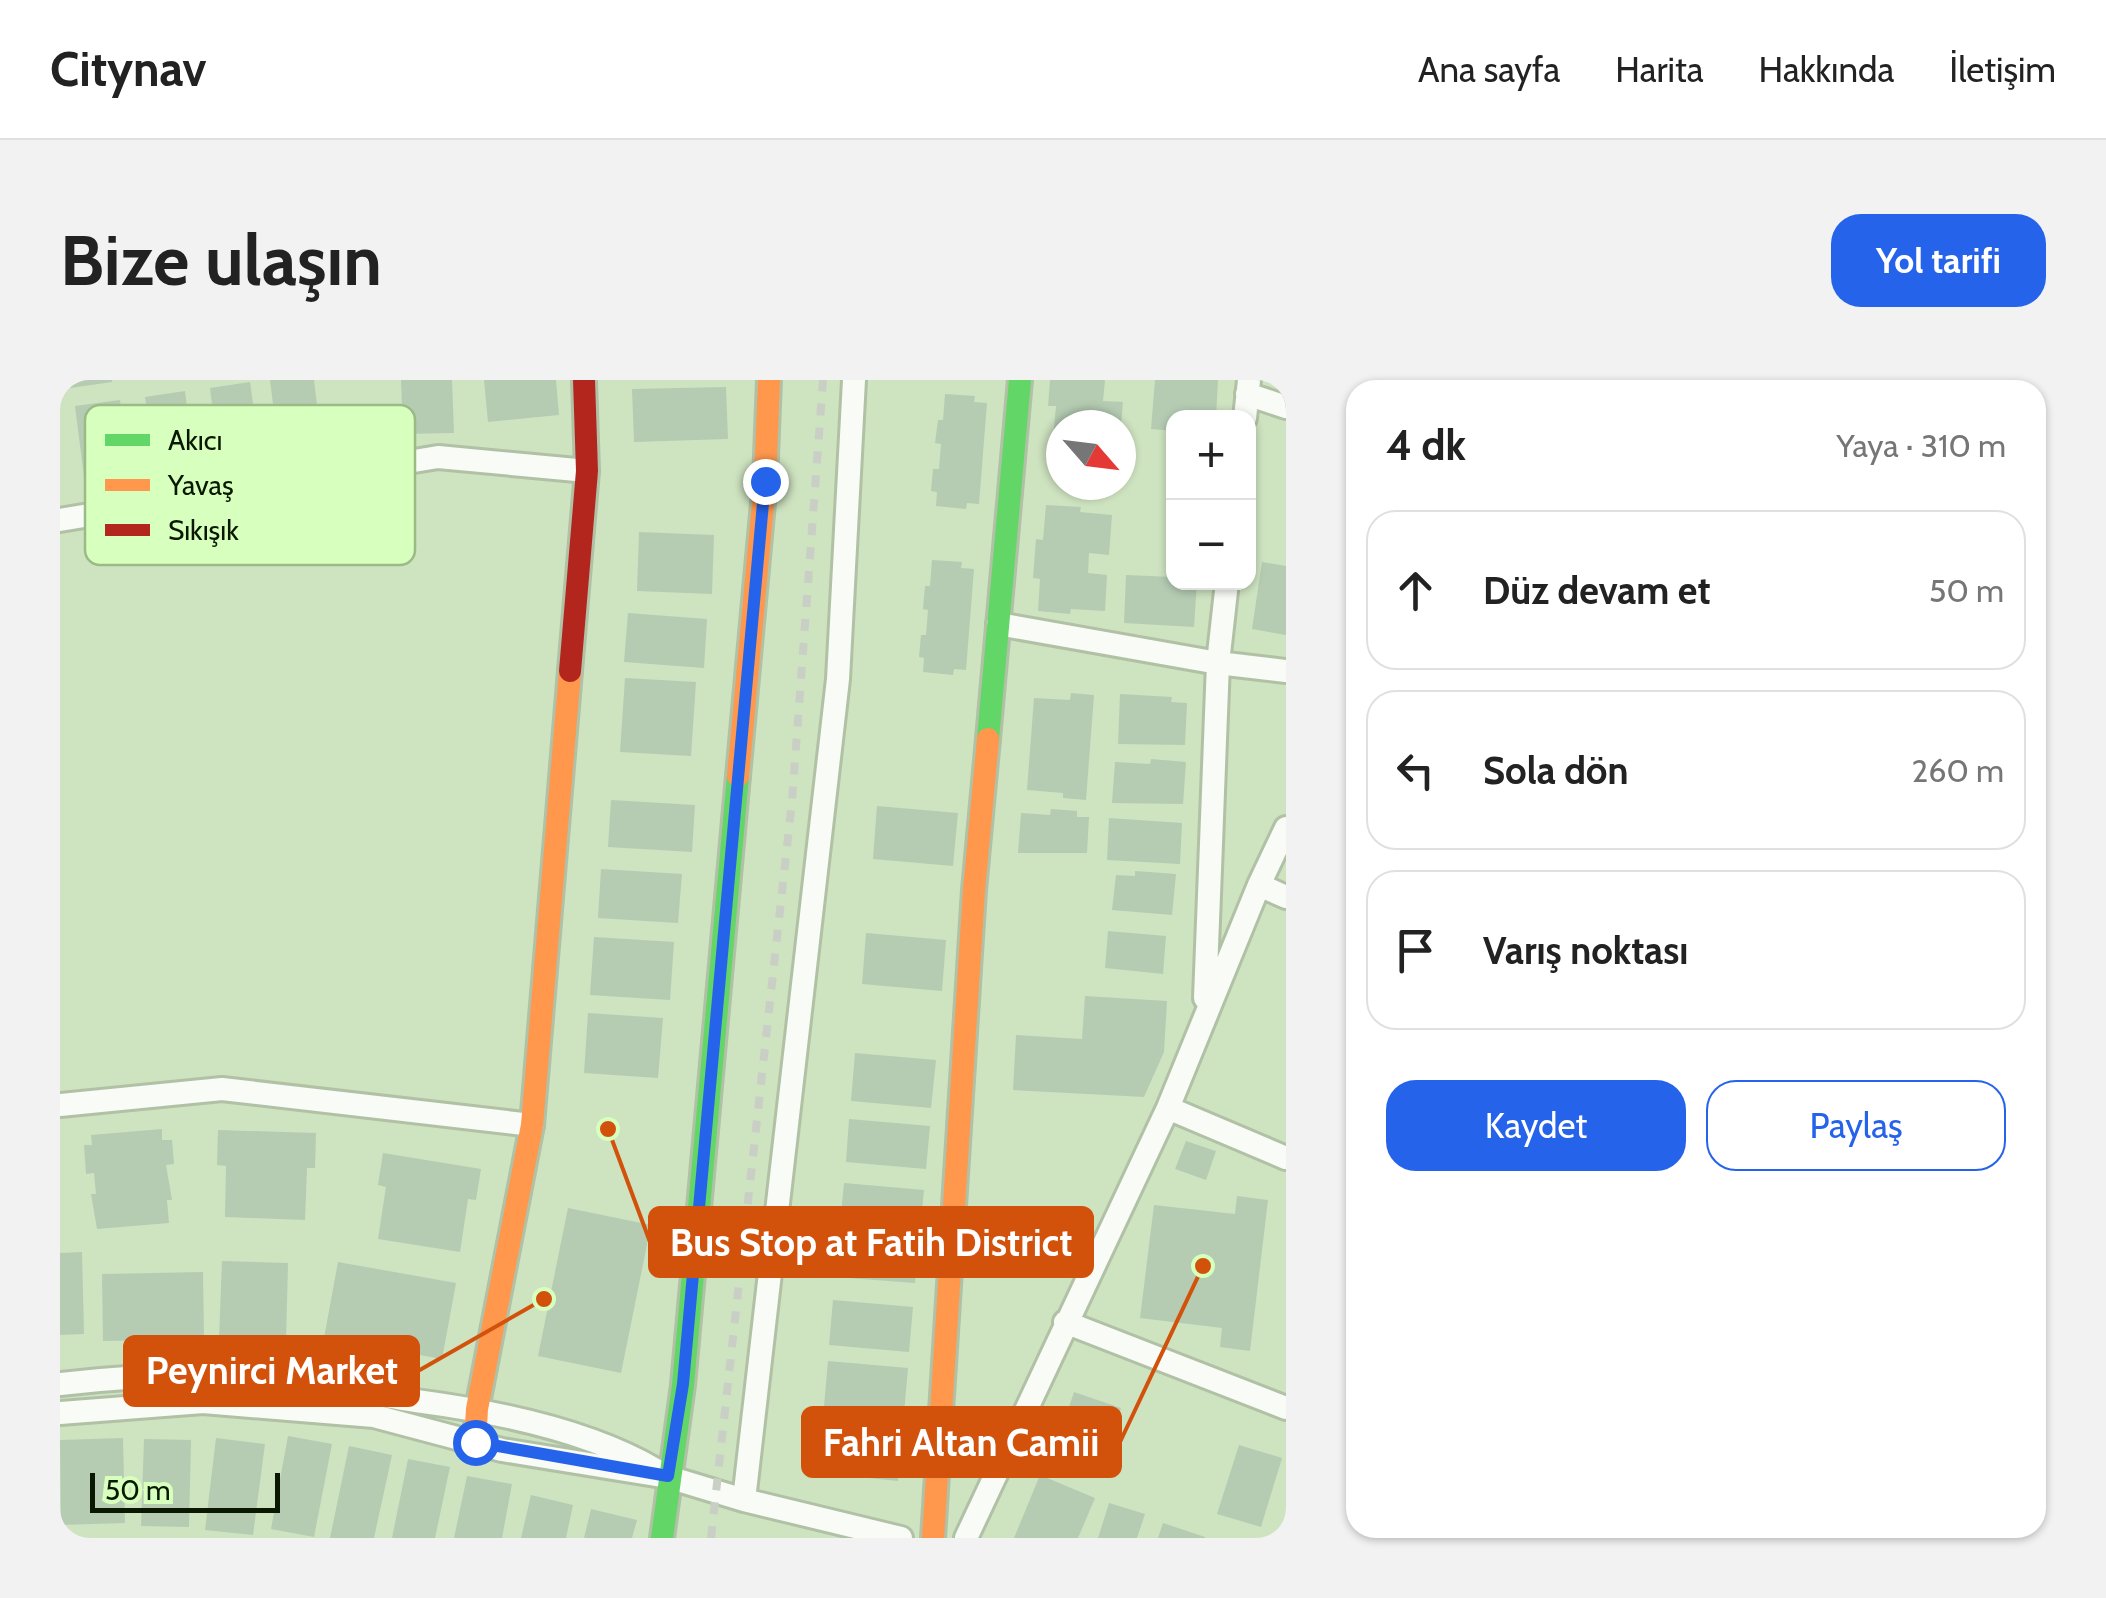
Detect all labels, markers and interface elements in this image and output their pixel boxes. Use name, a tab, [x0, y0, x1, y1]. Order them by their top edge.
text: Citynav	[50, 40, 206, 98]
text: Ana sayfa	[1418, 48, 1560, 91]
text: Harita	[1615, 48, 1704, 91]
text: Hakkında	[1759, 48, 1894, 91]
text: İletişim	[1949, 48, 2056, 91]
button: Yol tarifi	[1831, 214, 2046, 307]
text: Bize ulaşın	[60, 217, 382, 303]
legend	[85, 405, 415, 565]
north arrow	[1046, 410, 1136, 500]
map controls	[1166, 410, 1256, 590]
button: +	[1166, 410, 1256, 500]
text: 4 dk	[1386, 419, 1466, 471]
text: Akıcı	[168, 423, 222, 457]
text: Yaya · 310 m	[1837, 426, 2006, 465]
route end	[743, 459, 789, 505]
text: Yavaş	[167, 468, 234, 502]
button: −	[1166, 500, 1256, 590]
text: Sıkışık	[168, 513, 239, 547]
icon: ahead	[1388, 563, 1443, 618]
text: Düz devam et	[1483, 567, 1710, 614]
text: 50 m	[1929, 571, 2004, 610]
icon: left	[1388, 743, 1443, 798]
text: Sola dön	[1483, 747, 1629, 794]
text: 260 m	[1911, 751, 2004, 790]
icon: arrive	[1388, 923, 1443, 978]
text: Varış noktası	[1483, 927, 1688, 974]
button: Kaydet	[1386, 1080, 1686, 1171]
button: Paylaş	[1706, 1080, 2006, 1171]
callout: Bus Stop at Fatih District	[650, 1208, 1092, 1276]
text: Bus Stop at Fatih District	[670, 1219, 1072, 1266]
callout: Peynirci Market	[125, 1337, 418, 1405]
text: Peynirci Market	[146, 1347, 398, 1394]
callout: Fahri Altan Camii	[803, 1408, 1120, 1476]
text: Fahri Altan Camii	[823, 1419, 1099, 1466]
route start	[453, 1420, 499, 1466]
scale bar	[90, 1468, 280, 1512]
text: 50 m	[105, 1473, 171, 1507]

